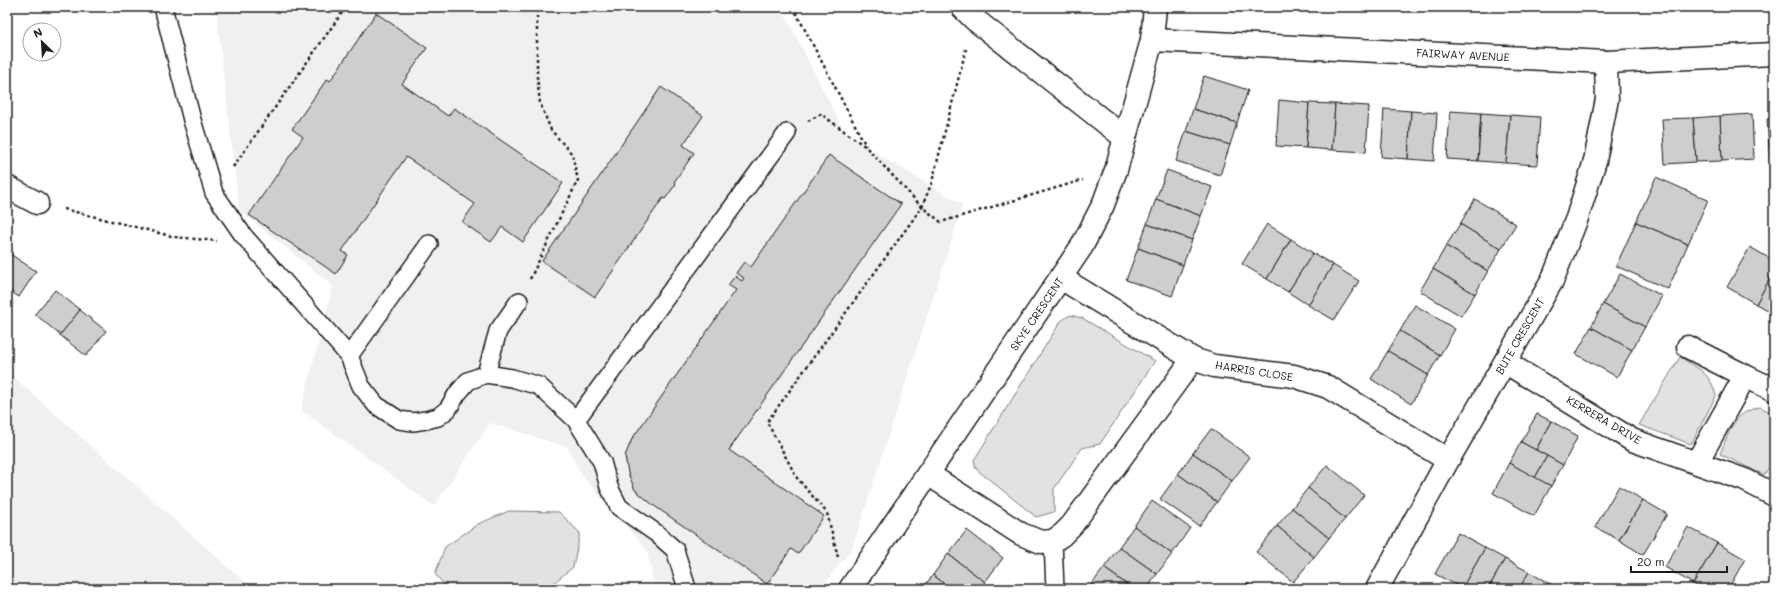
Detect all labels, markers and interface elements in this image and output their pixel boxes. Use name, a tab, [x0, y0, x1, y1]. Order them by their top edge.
north arrow	[22, 22, 62, 62]
text: N	[31, 24, 45, 41]
street label: FAIRWAY AVENUE	[1416, 45, 1510, 64]
street label: SKYE CRESCENT	[1006, 274, 1067, 353]
street label: BUTE CRESCENT	[1492, 295, 1548, 377]
street label: HARRIS CLOSE	[1214, 357, 1294, 384]
street label: KERRERA DRIVE	[1564, 392, 1645, 447]
scale bar	[1631, 548, 1727, 574]
text: 20 m	[1637, 553, 1665, 569]

